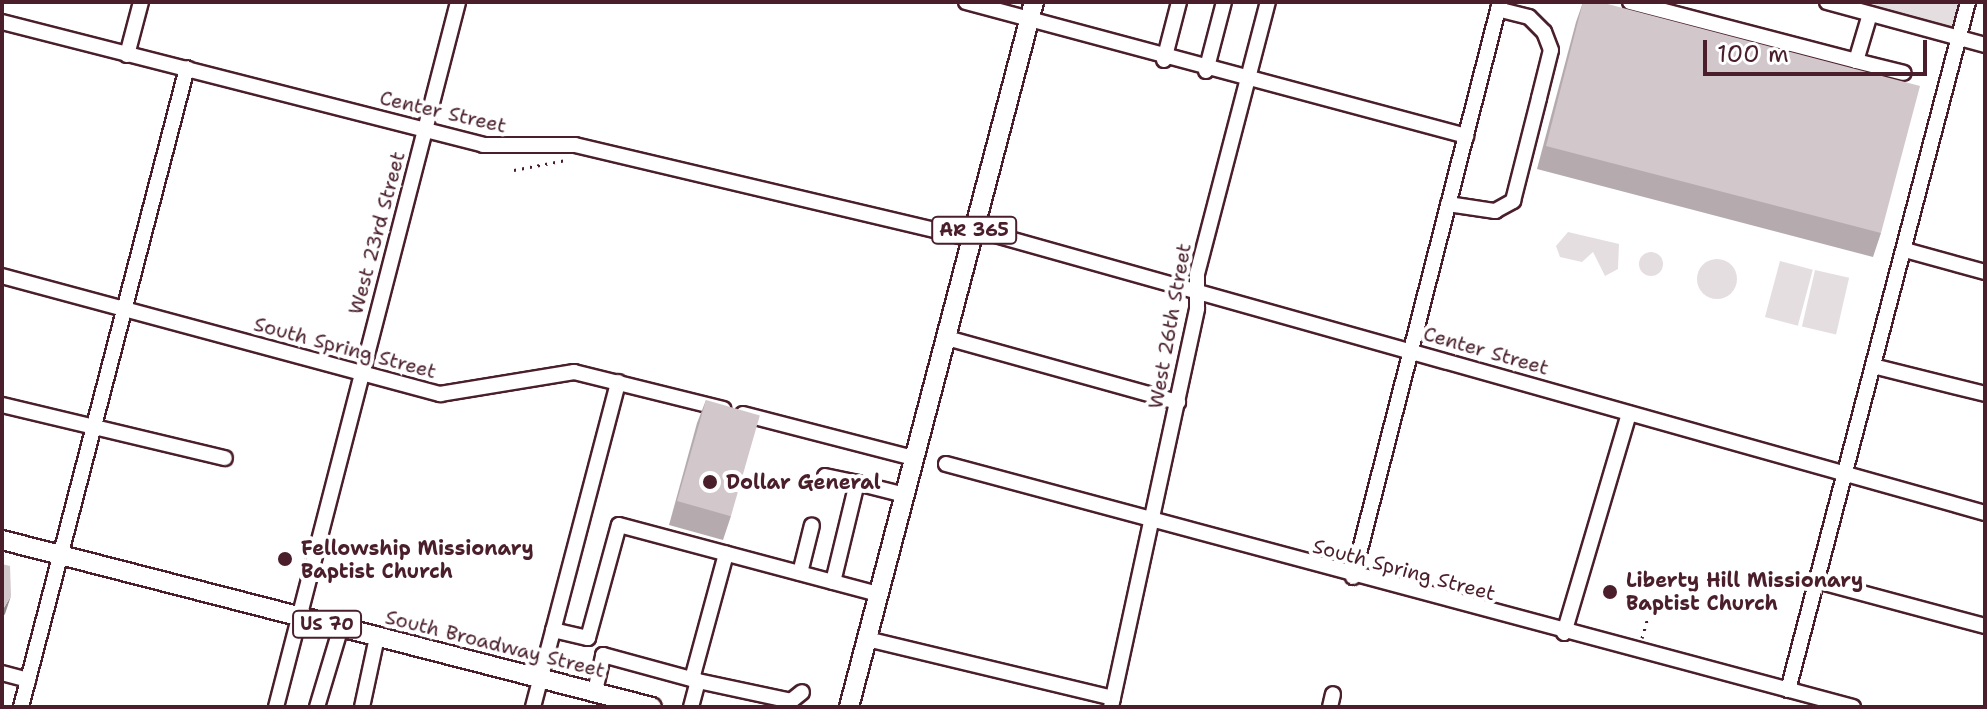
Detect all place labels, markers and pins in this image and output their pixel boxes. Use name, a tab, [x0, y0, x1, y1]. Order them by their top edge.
place label: Dollar General	[726, 470, 881, 494]
marker: Dollar General	[701, 473, 719, 491]
place label: Fellowship Missionary Baptist Church	[301, 536, 534, 583]
marker: Fellowship Missionary Baptist Church	[276, 550, 294, 568]
place label: Liberty Hill Missionary Baptist Church	[1626, 568, 1863, 615]
marker: Liberty Hill Missionary Baptist Church	[1601, 583, 1619, 601]

